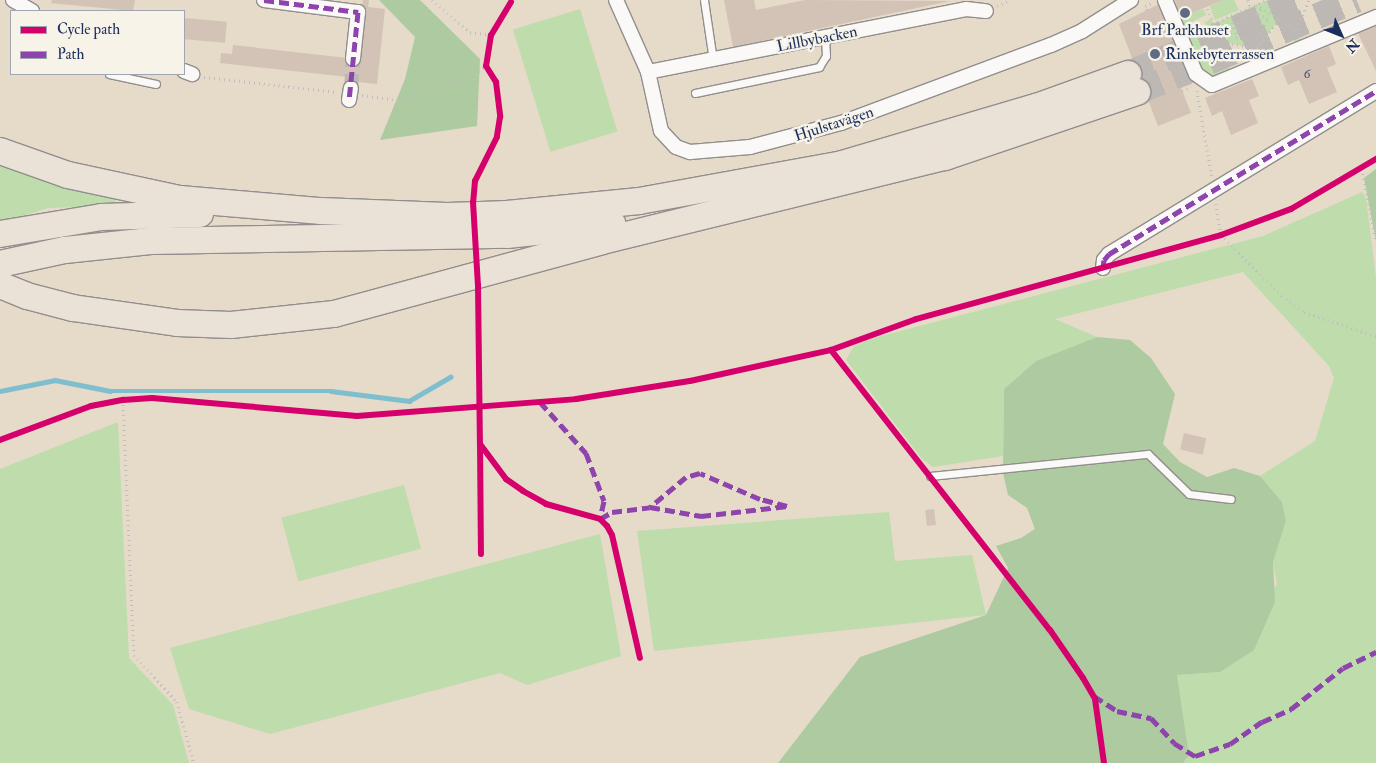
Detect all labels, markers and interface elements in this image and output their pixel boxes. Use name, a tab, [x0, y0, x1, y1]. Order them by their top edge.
marker: Brf Parkhuset	[1179, 7, 1191, 19]
legend	[10, 10, 185, 75]
north arrow	[1316, 10, 1366, 60]
text: Cycle path	[57, 20, 120, 39]
place label: Brf Parkhuset	[1141, 20, 1229, 40]
street label: Lillbybacken	[775, 22, 859, 56]
text: N	[1342, 35, 1363, 56]
place label: Rinkebyterrassen	[1165, 44, 1274, 64]
text: Path	[57, 45, 84, 64]
marker: Rinkebyterrassen	[1149, 48, 1161, 60]
house number: 6	[1303, 66, 1311, 82]
street label: Hjulstavägen	[792, 102, 876, 146]

